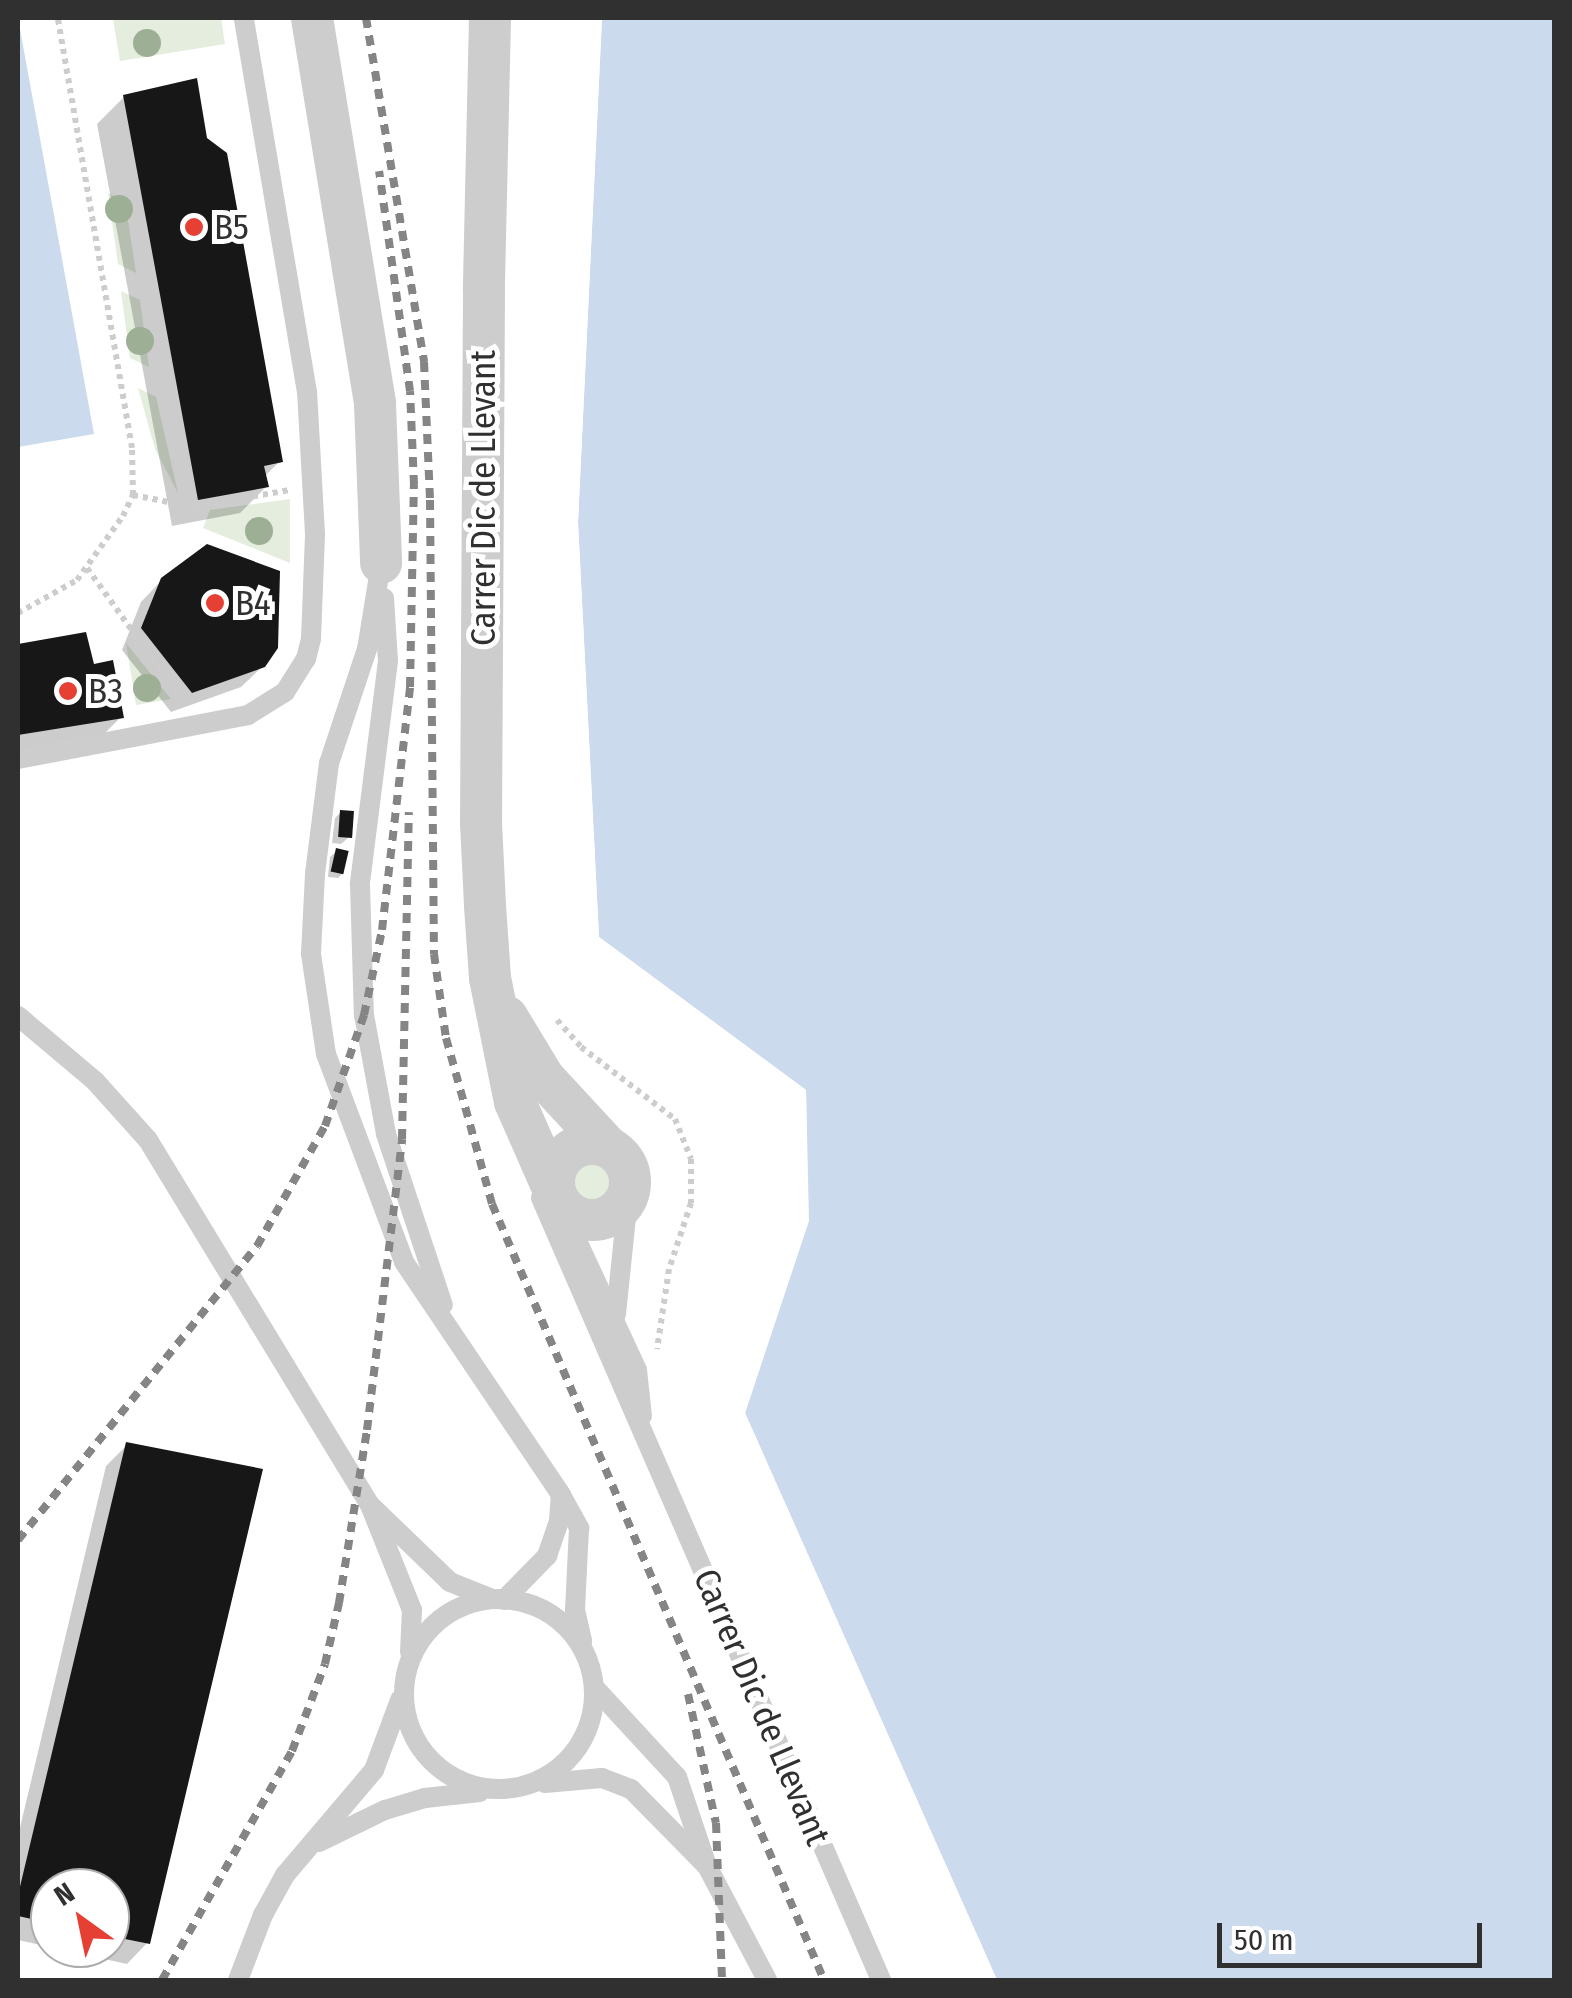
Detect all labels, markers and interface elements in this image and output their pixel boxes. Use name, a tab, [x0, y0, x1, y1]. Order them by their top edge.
place label: B5	[214, 206, 249, 248]
marker: B5	[183, 216, 205, 238]
street label: Carrer Dic de Llevant	[462, 350, 504, 646]
place label: B4	[235, 582, 271, 624]
marker: B4	[204, 592, 226, 614]
place label: B3	[88, 670, 123, 712]
marker: B3	[57, 680, 79, 702]
street label: Carrer Dic de Llevant	[685, 1563, 839, 1851]
north arrow	[30, 1868, 130, 1968]
text: N	[48, 1876, 81, 1913]
scale bar	[1222, 1903, 1487, 1965]
text: 50 m	[1234, 1922, 1294, 1958]

